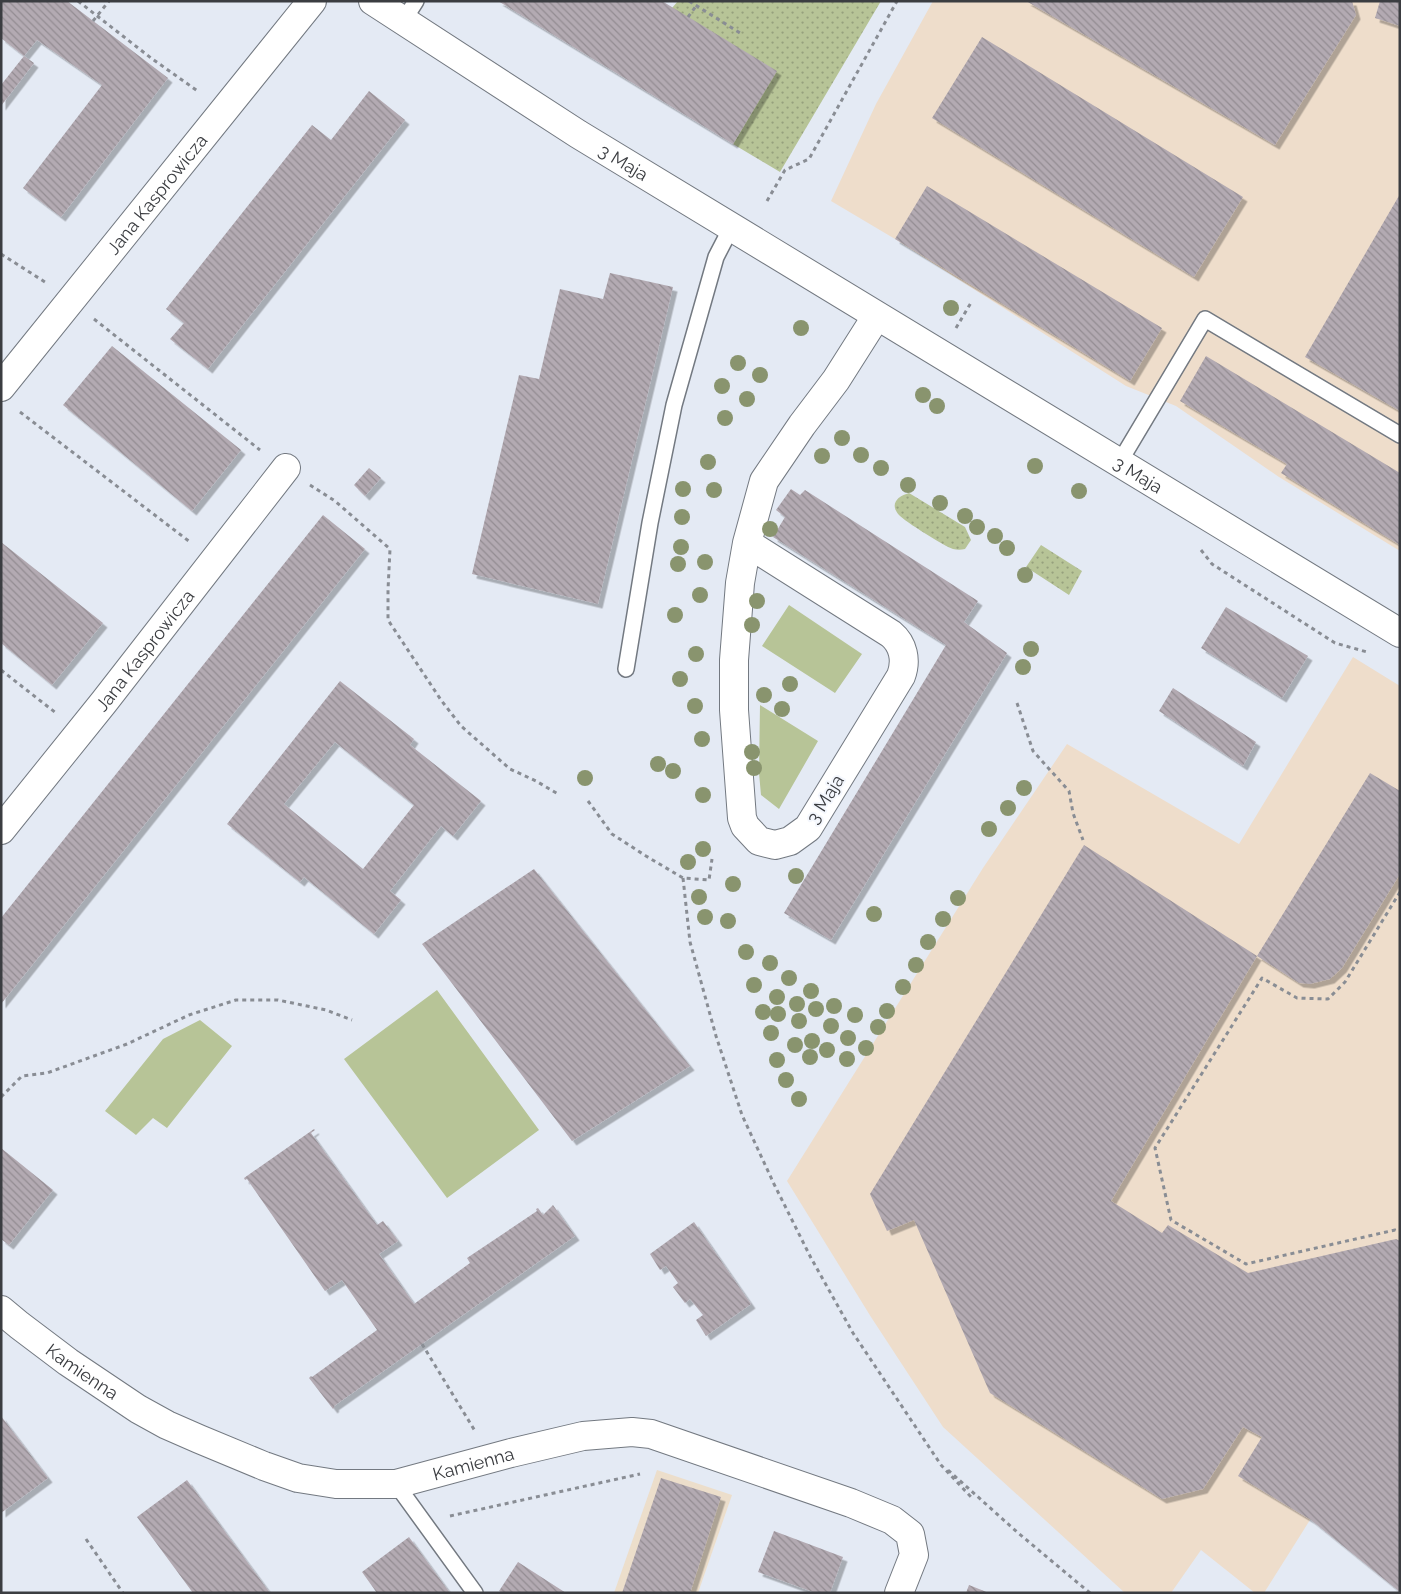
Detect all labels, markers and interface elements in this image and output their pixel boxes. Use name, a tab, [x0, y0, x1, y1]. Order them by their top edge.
street label: Jana Kasprowicza	[102, 130, 211, 258]
street label: 3 Maja	[595, 139, 652, 185]
street label: 3 Maja	[1110, 451, 1167, 497]
street label: Jana Kasprowicza	[91, 585, 198, 715]
street label: 3 Maja	[802, 771, 848, 827]
street label: Kamienna	[42, 1339, 123, 1403]
street label: Kamienna	[430, 1442, 516, 1484]

